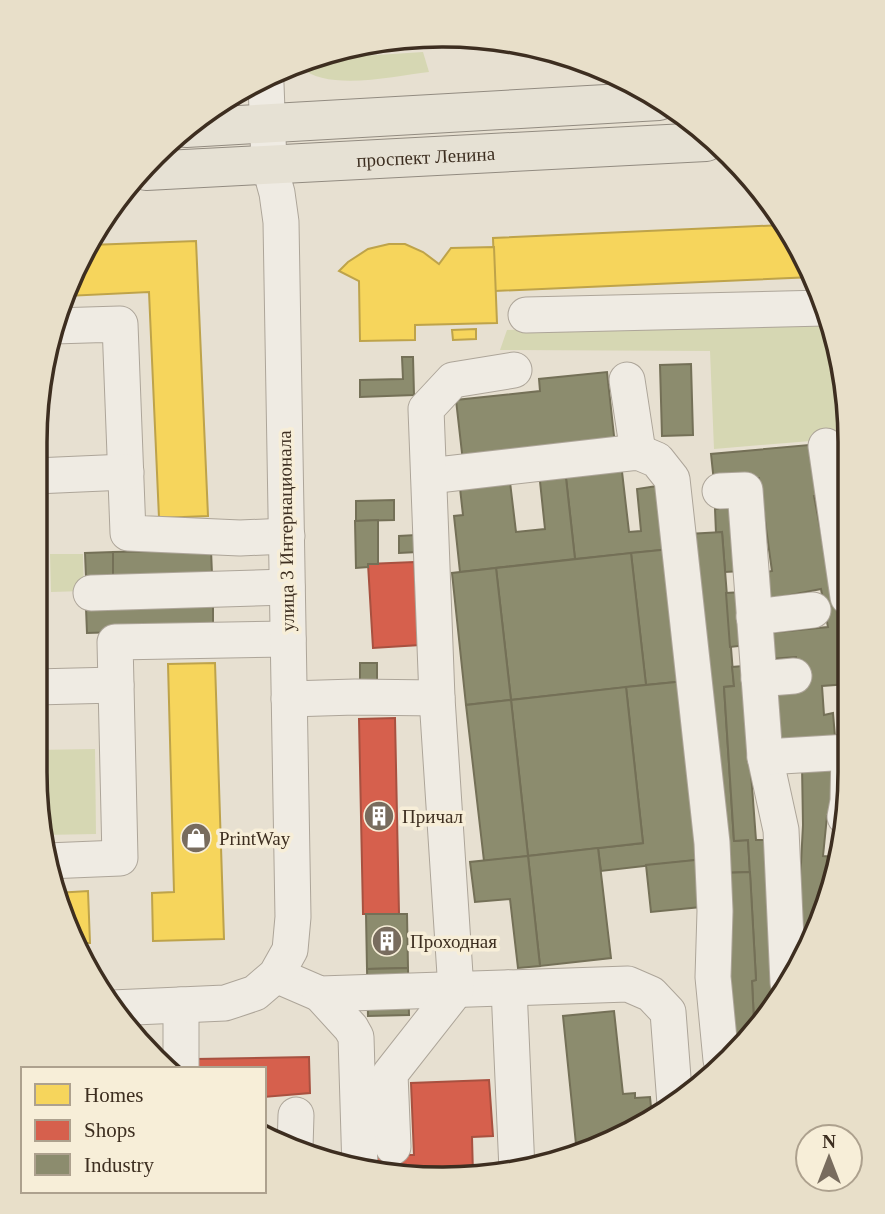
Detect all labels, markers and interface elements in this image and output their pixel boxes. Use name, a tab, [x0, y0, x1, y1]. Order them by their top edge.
street label: проспект Ленина	[356, 142, 496, 171]
street label: улица 3 Интернационала	[274, 430, 298, 632]
building icon: Причал	[362, 799, 396, 833]
place label: Причал	[402, 806, 464, 827]
shop icon: PrintWay	[179, 821, 213, 855]
place label: PrintWay	[219, 828, 291, 849]
building icon: Проходная	[370, 924, 404, 958]
place label: Проходная	[410, 931, 497, 952]
legend	[21, 1067, 266, 1193]
text: Homes	[84, 1083, 144, 1107]
text: Shops	[84, 1118, 135, 1142]
north arrow	[794, 1123, 864, 1193]
text: N	[822, 1131, 836, 1152]
text: Industry	[84, 1153, 154, 1177]

